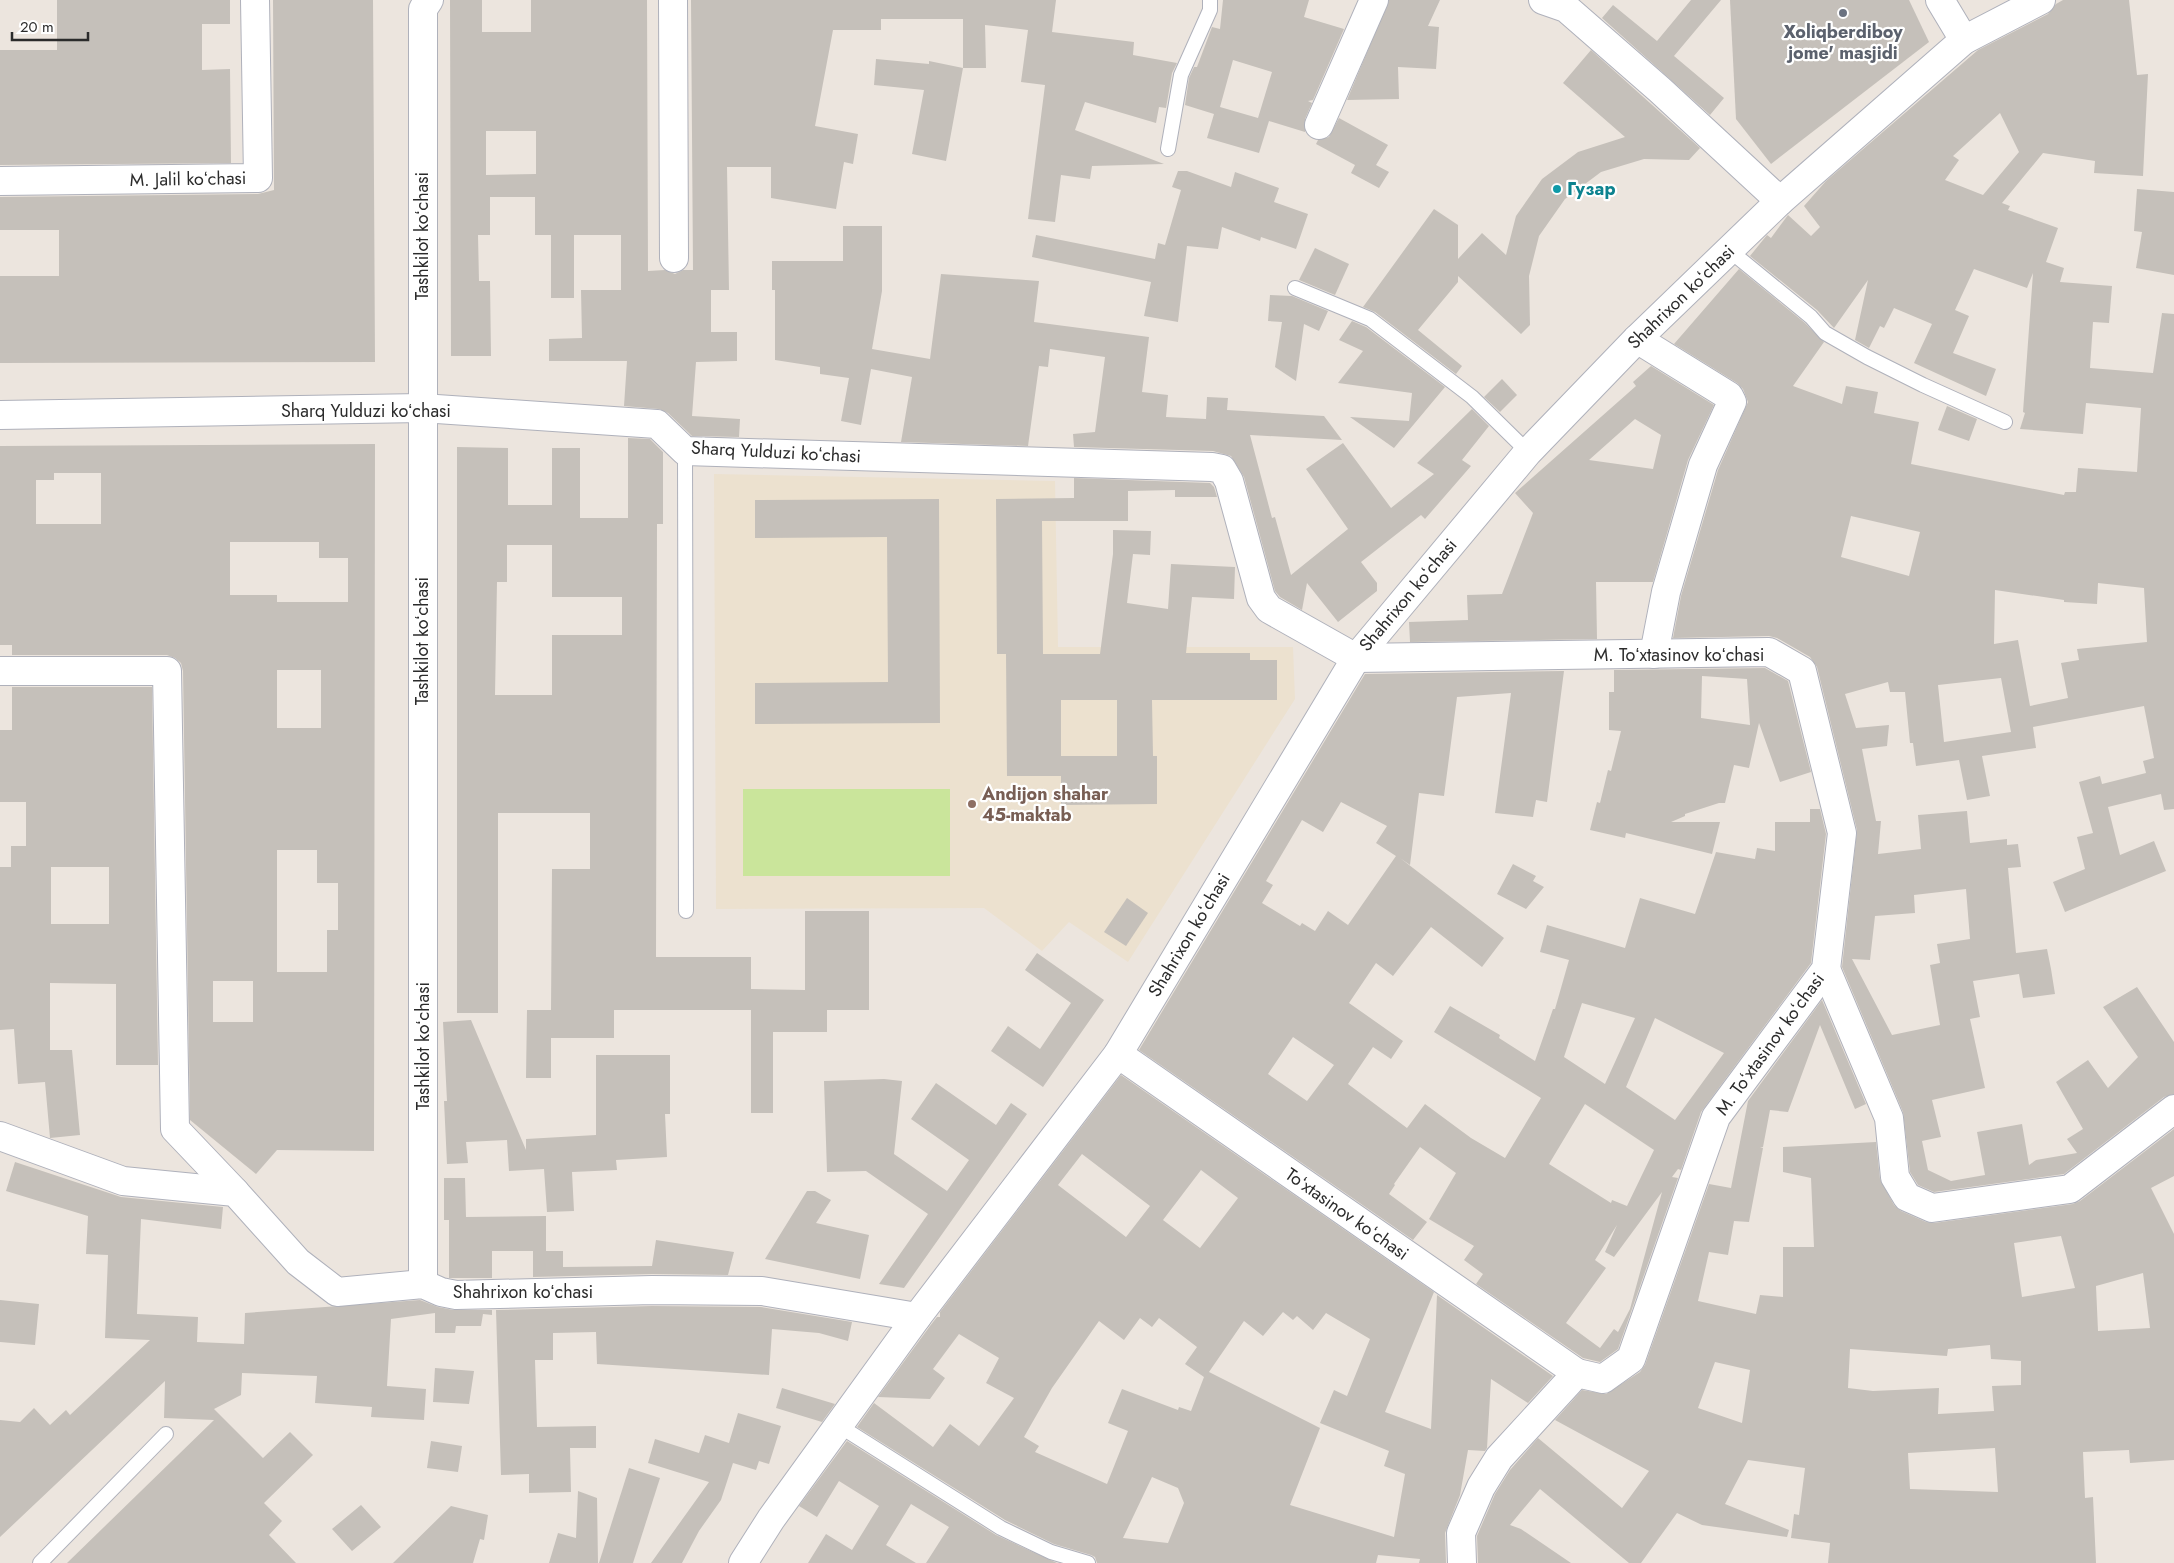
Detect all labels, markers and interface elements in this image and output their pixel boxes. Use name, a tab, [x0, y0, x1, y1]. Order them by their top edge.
marker: Xoliqberdiboy jome' masjidi	[1837, 7, 1849, 19]
scale bar	[12, 10, 89, 42]
text: 20 m	[20, 16, 54, 38]
place label: Xoliqberdiboy jome' masjidi	[1783, 19, 1903, 66]
street label: M. Jalil koʻchasi	[129, 165, 247, 193]
street label: Tashkilot koʻchasi	[409, 172, 435, 300]
place label: Гузар	[1567, 176, 1616, 202]
marker: Гузар	[1551, 183, 1563, 195]
street label: Shahrixon koʻchasi	[1621, 239, 1741, 355]
street label: Sharq Yulduzi koʻchasi	[281, 398, 451, 424]
street label: Sharq Yulduzi koʻchasi	[690, 435, 862, 469]
street label: Shahrixon koʻchasi	[1353, 533, 1463, 657]
street label: Tashkilot koʻchasi	[409, 577, 435, 705]
street label: M. Toʻxtasinov koʻchasi	[1594, 642, 1764, 668]
place label: Andijon shahar 45-maktab	[981, 781, 1109, 828]
marker: Andijon shahar 45-maktab	[966, 798, 978, 810]
street label: Shahrixon koʻchasi	[1142, 868, 1236, 1002]
street label: M. Toʻxtasinov koʻchasi	[1709, 967, 1831, 1121]
street label: Tashkilot koʻchasi	[410, 982, 436, 1110]
street label: Toʻxtasinov koʻchasi	[1280, 1162, 1414, 1266]
street label: Shahrixon koʻchasi	[453, 1279, 593, 1305]

